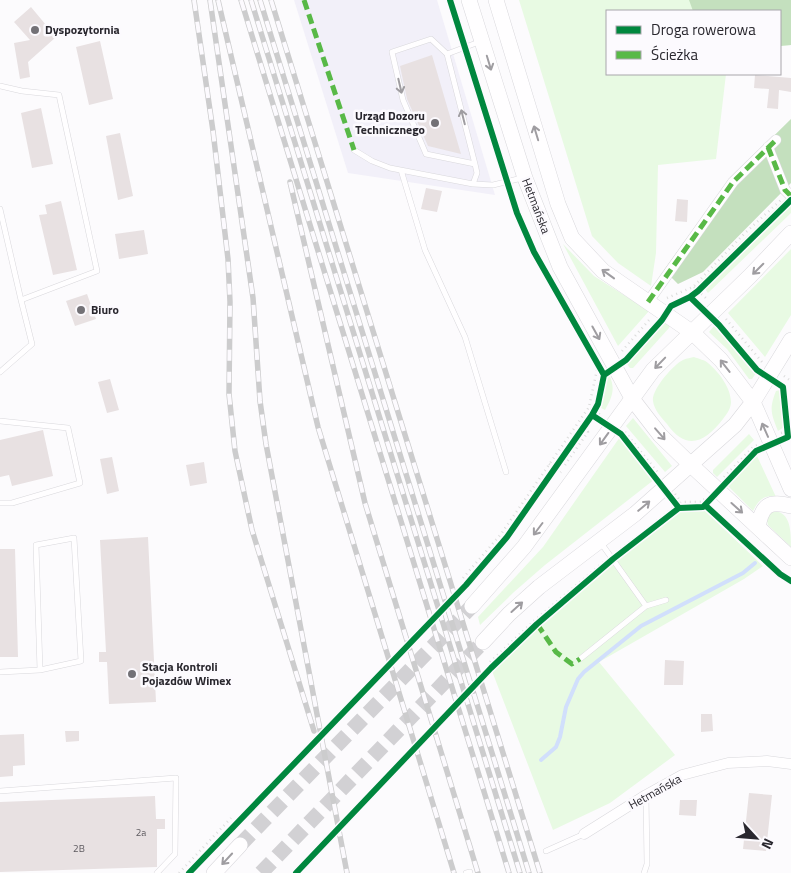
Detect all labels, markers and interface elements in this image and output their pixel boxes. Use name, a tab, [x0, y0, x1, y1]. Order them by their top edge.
legend	[606, 10, 781, 75]
text: Droga rowerowa	[651, 18, 756, 41]
place label: Dyspozytornia	[45, 20, 120, 39]
marker: Dyspozytornia	[29, 24, 41, 36]
text: Ścieżka	[651, 43, 698, 66]
one-way arrow	[485, 55, 495, 71]
one-way arrow	[396, 77, 405, 93]
place label: Urząd Dozoru Technicznego	[355, 106, 425, 139]
one-way arrow	[458, 110, 467, 126]
marker: Urząd Dozoru Technicznego	[429, 117, 441, 129]
one-way arrow	[531, 125, 541, 141]
street label: Hetmańska	[517, 175, 556, 236]
one-way arrow	[751, 263, 764, 275]
one-way arrow	[601, 269, 615, 279]
place label: Biuro	[91, 300, 119, 319]
marker: Biuro	[75, 304, 87, 316]
one-way arrow	[592, 325, 601, 340]
one-way arrow	[654, 357, 666, 370]
one-way arrow	[720, 359, 731, 372]
one-way arrow	[760, 423, 770, 438]
one-way arrow	[655, 427, 666, 440]
one-way arrow	[599, 432, 609, 446]
one-way arrow	[638, 500, 651, 512]
one-way arrow	[730, 503, 743, 514]
one-way arrow	[533, 522, 543, 536]
one-way arrow	[511, 601, 524, 613]
place label: Stacja Kontroli Pojazdów Wimex	[142, 657, 231, 690]
marker: Stacja Kontroli Pojazdów Wimex	[126, 668, 138, 680]
street label: Hetmańska	[625, 769, 685, 814]
north arrow	[731, 813, 781, 863]
house number: 2a	[136, 825, 146, 840]
text: N	[757, 835, 780, 853]
house number: 2B	[73, 841, 85, 856]
one-way arrow	[221, 853, 233, 866]

